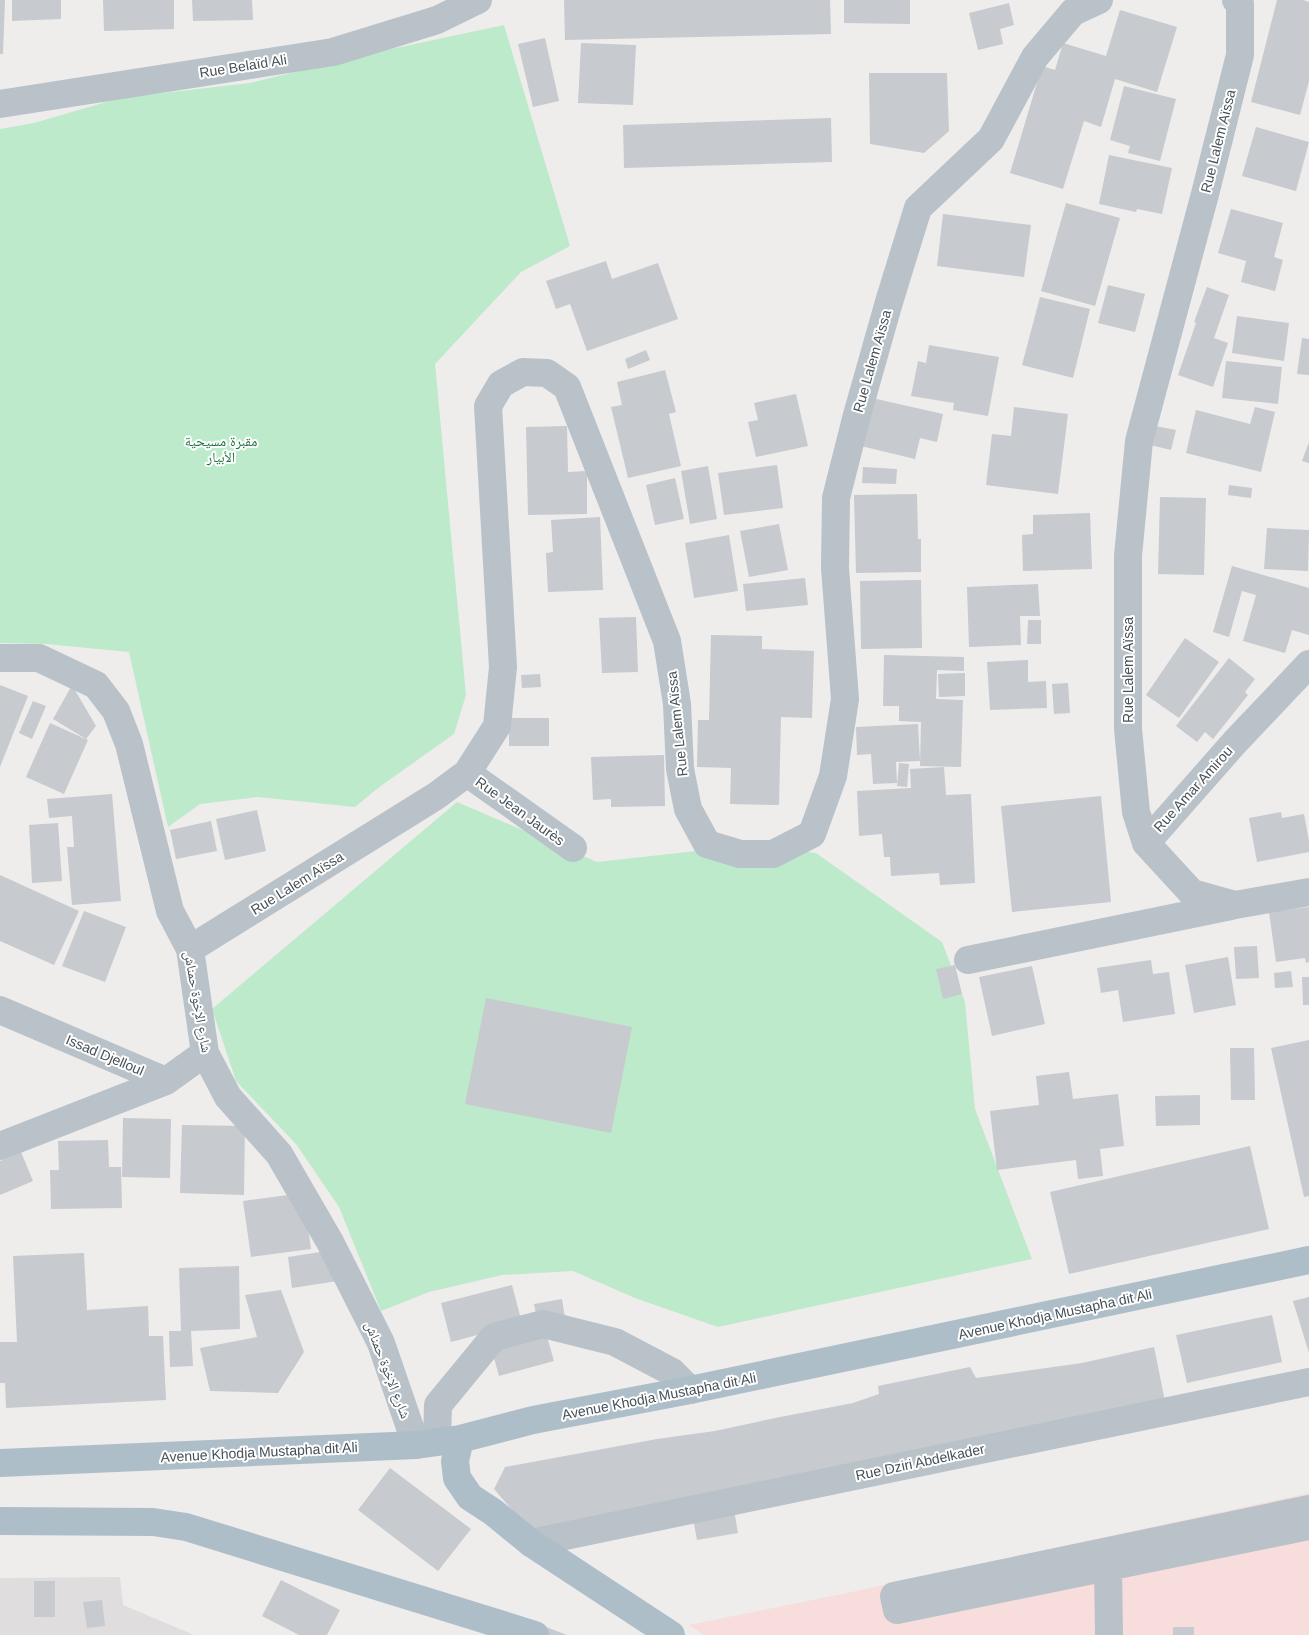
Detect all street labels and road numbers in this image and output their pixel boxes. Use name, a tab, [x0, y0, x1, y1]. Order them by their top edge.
street label: Rue Belaïd Ali	[198, 51, 288, 81]
street label: Rue Lalem Aïssa	[1197, 88, 1239, 194]
street label: Rue Lalem Aïssa	[850, 308, 894, 414]
street label: Rue Lalem Aïssa	[1120, 617, 1136, 723]
street label: Rue Lalem Aïssa	[663, 670, 690, 777]
street label: Rue Amar Amirou	[1150, 743, 1236, 835]
street label: Rue Jean Jaurès	[472, 773, 568, 849]
street label: Rue Lalem Aïssa	[248, 848, 346, 918]
street label: شارع الإخوة حمناش	[179, 950, 215, 1054]
street label: Issad Djelloul	[64, 1031, 146, 1079]
street label: Avenue Khodja Mustapha dit Ali	[957, 1286, 1153, 1342]
street label: شارع الإخوة حمناش	[360, 1319, 414, 1422]
street label: Avenue Khodja Mustapha dit Ali	[561, 1369, 757, 1423]
street label: Avenue Khodja Mustapha dit Ali	[160, 1439, 358, 1465]
street label: Rue Dziri Abdelkader	[854, 1440, 986, 1483]

